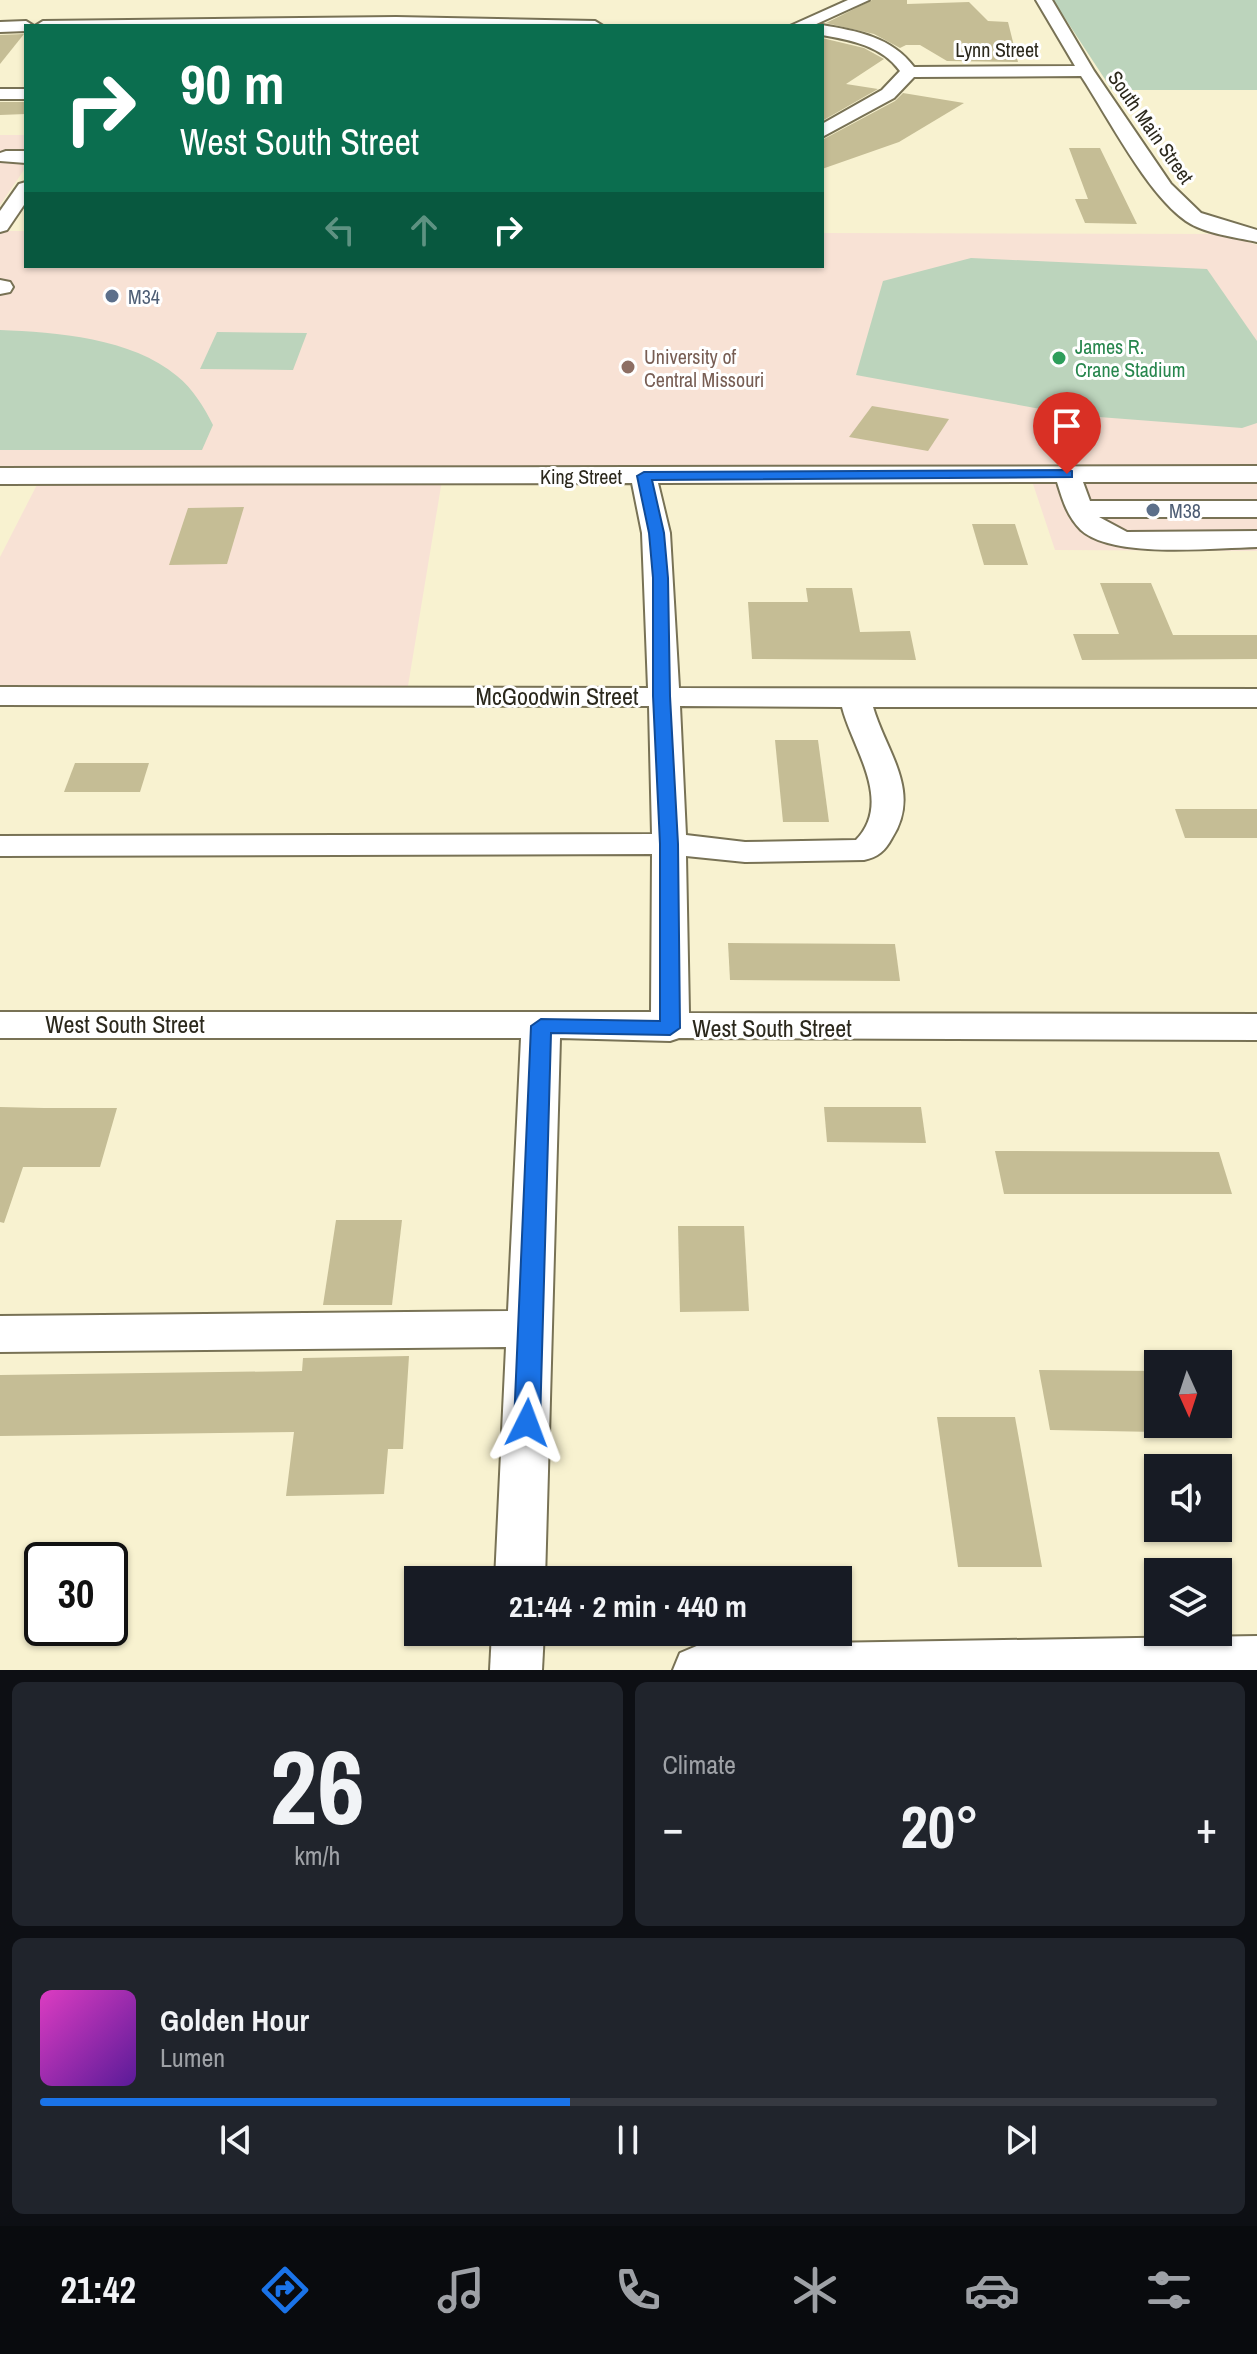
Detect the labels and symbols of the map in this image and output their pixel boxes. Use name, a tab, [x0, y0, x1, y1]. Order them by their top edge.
street label: Lynn Street	[955, 36, 1039, 63]
street label: South Main Street	[1102, 65, 1200, 189]
place label: M34	[128, 283, 160, 310]
marker: M34	[103, 287, 121, 305]
place label: James R. Crane Stadium	[1075, 333, 1185, 383]
place label: University of Central Missouri	[644, 343, 764, 393]
marker: James R. Crane Stadium	[1050, 349, 1068, 367]
marker: University of Central Missouri	[619, 358, 637, 376]
pin	[1033, 392, 1101, 474]
street label: King Street	[540, 463, 622, 490]
place label: M38	[1169, 497, 1201, 524]
marker: M38	[1144, 501, 1162, 519]
street label: McGoodwin Street	[476, 680, 639, 712]
street label: West South Street	[45, 1008, 205, 1040]
street label: West South Street	[692, 1012, 852, 1044]
north arrow	[1144, 1350, 1232, 1438]
position arrow	[485, 1381, 569, 1465]
speed limit sign: 30	[24, 1542, 128, 1646]

